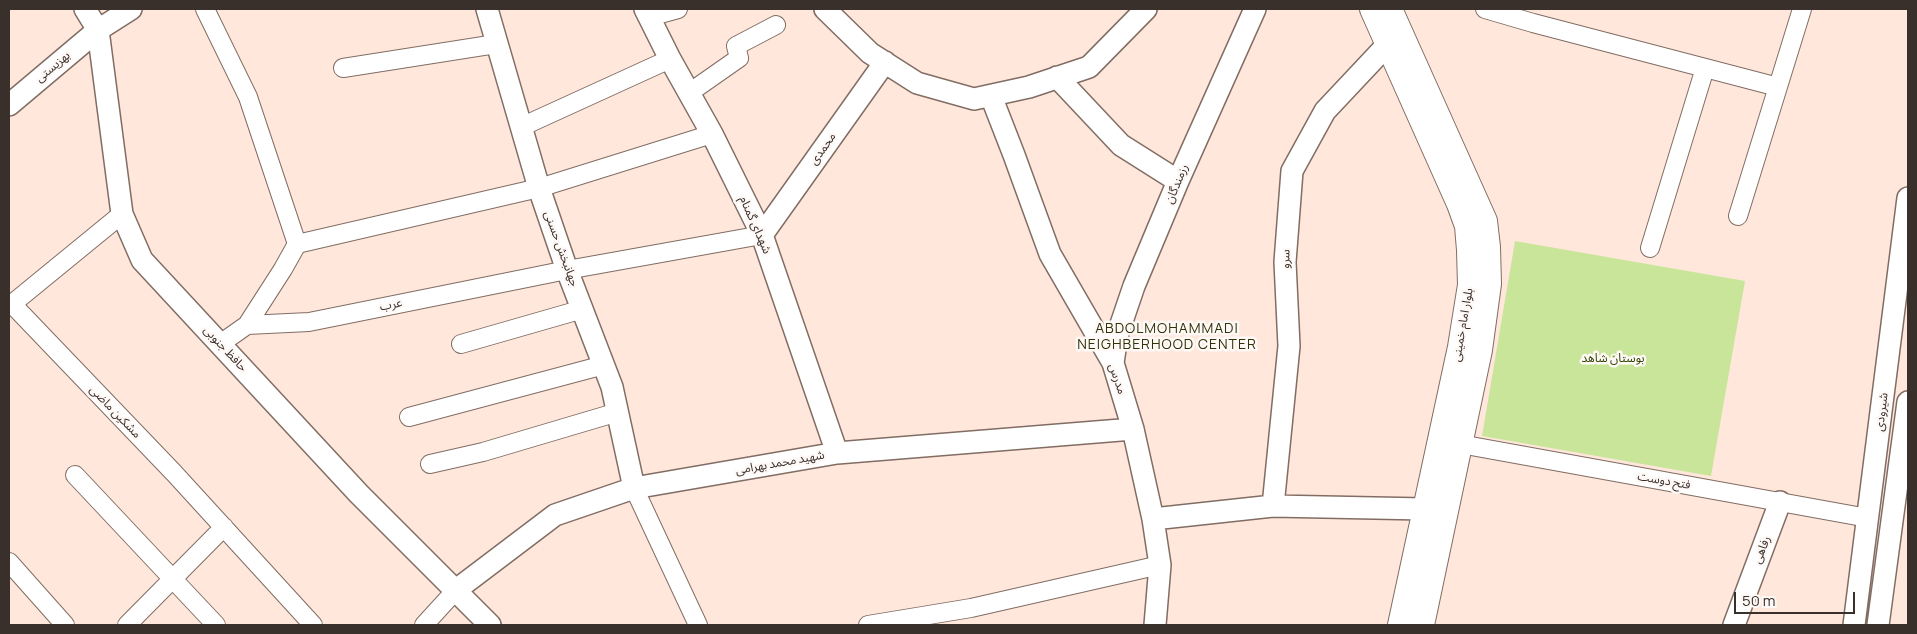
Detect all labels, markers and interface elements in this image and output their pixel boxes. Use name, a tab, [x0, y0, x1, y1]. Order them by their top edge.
street label: بهزیستی	[33, 48, 73, 86]
street label: محمدی	[807, 130, 839, 168]
street label: رزمندگان	[1162, 162, 1192, 206]
street label: شهدای گمنام	[736, 194, 774, 256]
street label: جهانبخش حسنی	[541, 209, 581, 289]
street label: سرو	[1278, 249, 1294, 269]
street label: بلوار امام خمینی	[1449, 287, 1477, 363]
street label: عرب	[378, 296, 404, 314]
district label: ABDOLMOHAMMADI NEIGHBERHOOD CENTER	[1075, 321, 1259, 354]
street label: حافظ جنوبی	[200, 323, 250, 375]
park label: بوستان شاهد	[1581, 352, 1645, 366]
street label: مدرس	[1105, 362, 1129, 396]
street label: مشکین ماضی	[86, 383, 144, 441]
street label: شیرودی	[1872, 392, 1892, 432]
street label: شهید محمد بهرامی	[734, 448, 826, 478]
street label: فتح دوست	[1636, 469, 1692, 493]
street label: رفاهی	[1750, 534, 1774, 566]
scale bar	[1737, 582, 1858, 614]
text: 50 m	[1742, 590, 1776, 611]

